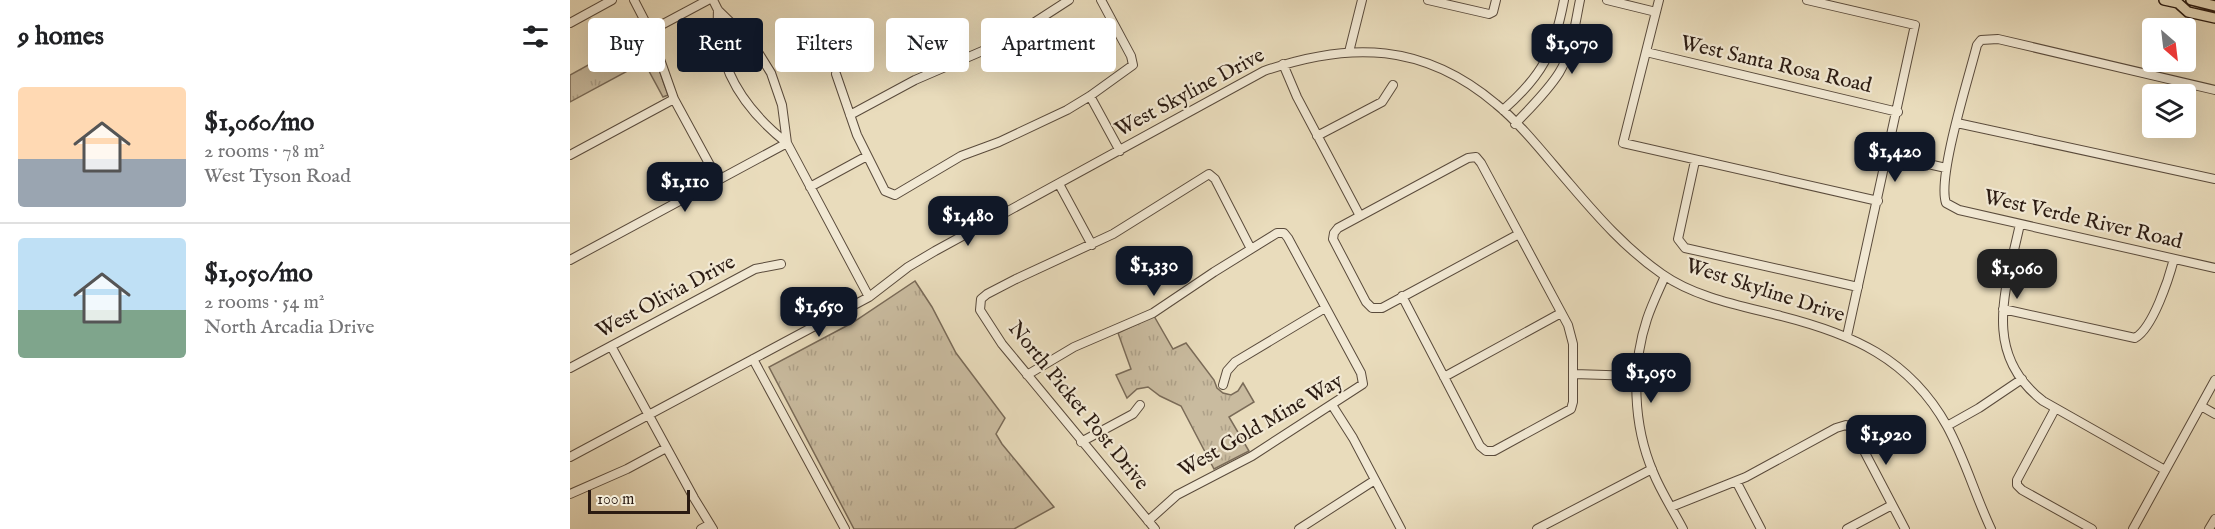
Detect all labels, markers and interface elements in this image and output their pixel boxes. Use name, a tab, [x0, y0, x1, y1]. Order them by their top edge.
chip: Buy	[588, 18, 665, 72]
chip: Rent	[677, 18, 763, 72]
chip: Filters	[775, 18, 874, 72]
chip: New	[886, 18, 969, 72]
chip: Apartment	[981, 18, 1116, 72]
north arrow	[2142, 18, 2196, 72]
map controls	[2142, 18, 2196, 138]
text: 9 homes	[18, 20, 104, 53]
icon: filters	[519, 20, 552, 53]
pin: $1,070	[1523, 24, 1621, 75]
street label: West Santa Rosa Road	[1678, 30, 1875, 100]
text: $1,070	[1546, 31, 1598, 56]
street label: West Skyline Drive	[1111, 42, 1270, 144]
button: layers	[2142, 84, 2196, 138]
text: $1,060/mo	[204, 106, 314, 139]
icon: home	[66, 111, 138, 183]
pin: $1,420	[1846, 132, 1944, 183]
text: 2 rooms · 78 m²	[204, 139, 325, 164]
text: $1,420	[1868, 139, 1922, 164]
pin: $1,110	[636, 162, 734, 213]
text: West Tyson Road	[204, 164, 351, 189]
text: $1,110	[661, 169, 709, 194]
street label: West Verde River Road	[1981, 184, 2186, 256]
pin: $1,480	[919, 196, 1017, 247]
text: $1,480	[942, 203, 994, 228]
pin: $1,330	[1105, 246, 1203, 297]
street label: West Olivia Drive	[592, 249, 741, 345]
pin: $1,060	[1968, 249, 2066, 300]
text: $1,330	[1130, 253, 1178, 278]
street label: West Skyline Drive	[1682, 253, 1848, 330]
text: $1,060	[1991, 256, 2043, 281]
text: $1,050/mo	[204, 257, 313, 290]
icon: home	[66, 262, 138, 334]
pin: $1,650	[770, 287, 868, 338]
text: 2 rooms · 54 m²	[204, 290, 325, 315]
text: $1,650	[794, 294, 844, 319]
text: North Arcadia Drive	[204, 315, 374, 340]
street label: North Picket Post Drive	[1001, 316, 1155, 496]
pin: $1,050	[1602, 353, 1700, 404]
text: $1,050	[1626, 360, 1676, 385]
street label: West Gold Mine Way	[1174, 368, 1349, 484]
pin: $1,920	[1837, 415, 1935, 466]
text: $1,920	[1860, 422, 1912, 447]
scale bar	[588, 487, 690, 514]
text: 100 m	[597, 490, 634, 510]

